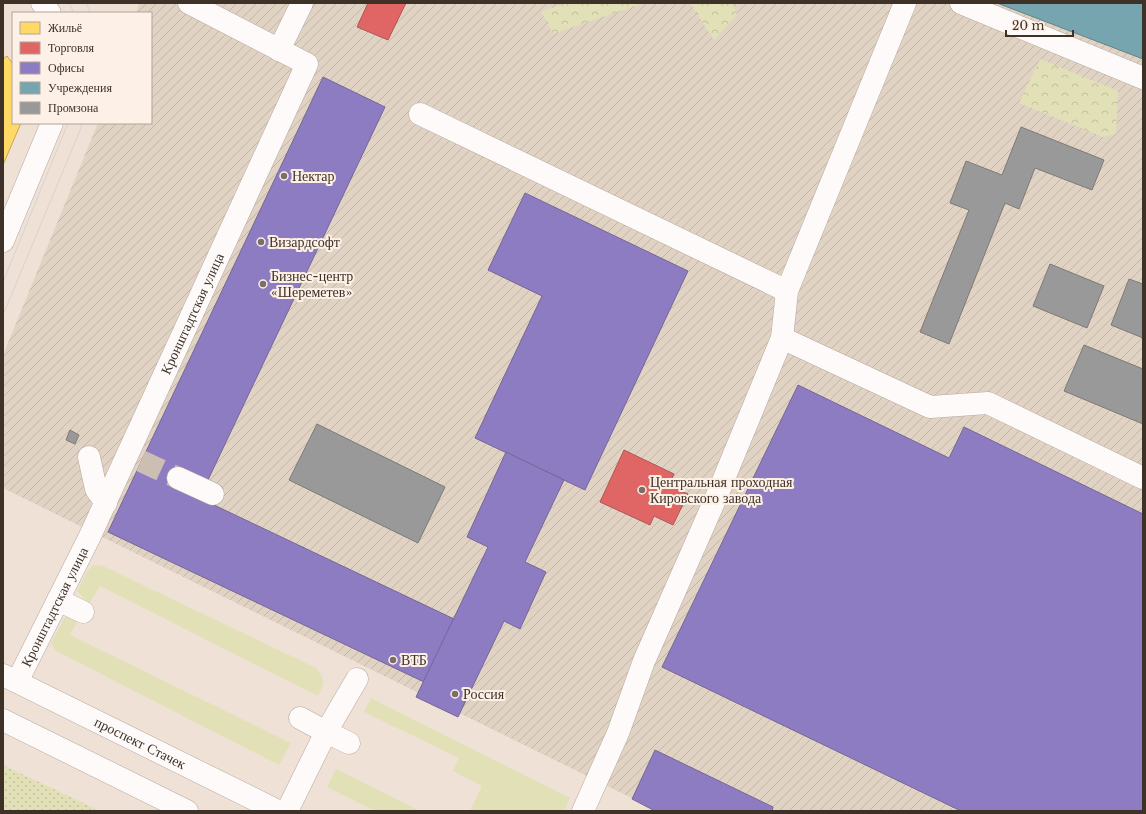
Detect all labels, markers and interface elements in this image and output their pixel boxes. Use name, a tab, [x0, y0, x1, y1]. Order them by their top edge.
legend	[12, 12, 152, 124]
scale bar	[1006, 12, 1073, 38]
text: 20 m	[1012, 18, 1044, 33]
text: Жильё	[48, 20, 82, 35]
text: Торговля	[48, 40, 95, 55]
text: Офисы	[48, 60, 84, 75]
text: Учреждения	[48, 80, 112, 95]
text: Промзона	[48, 100, 99, 115]
place label: Нектар	[292, 167, 334, 185]
marker: Нектар	[279, 171, 289, 181]
place label: Визардсофт	[269, 233, 340, 251]
marker: Визардсофт	[256, 237, 266, 247]
street label: Кронштадтская улица	[157, 249, 228, 377]
place label: Бизнес-центр «Шереметев»	[271, 267, 353, 301]
marker: Бизнес-центр «Шереметев»	[258, 279, 268, 289]
place label: Центральная проходная Кировского завода	[650, 473, 793, 507]
marker: Центральная проходная Кировского завода	[637, 485, 647, 495]
street label: Кронштадтская улица	[17, 543, 92, 670]
place label: ВТБ	[401, 651, 427, 669]
marker: ВТБ	[388, 655, 398, 665]
place label: Россия	[463, 685, 505, 703]
marker: Россия	[450, 689, 460, 699]
street label: проспект Стачек	[91, 713, 189, 773]

